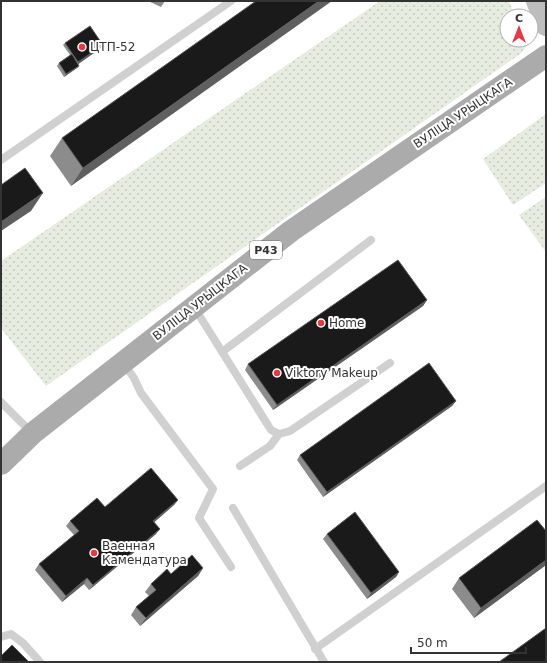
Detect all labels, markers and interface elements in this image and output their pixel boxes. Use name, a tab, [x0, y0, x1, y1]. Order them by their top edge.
north arrow	[499, 8, 539, 48]
text: С	[515, 12, 523, 25]
place label: ЦТП-52	[90, 40, 135, 54]
marker: ЦТП-52	[77, 42, 87, 52]
street label: ВУЛІЦА УРЫЦКАГА	[411, 74, 516, 151]
road number: Р43	[250, 241, 282, 259]
street label: ВУЛІЦА УРЫЦКАГА	[150, 260, 251, 343]
place label: Home	[329, 316, 364, 330]
marker: Home	[316, 318, 326, 328]
place label: Viktory Makeup	[285, 366, 378, 380]
marker: Viktory Makeup	[272, 368, 282, 378]
place label: Ваенная Камендатура	[102, 539, 187, 567]
marker: Ваенная Камендатура	[89, 548, 99, 558]
scale bar	[411, 629, 526, 655]
text: 50 m	[417, 636, 448, 650]

